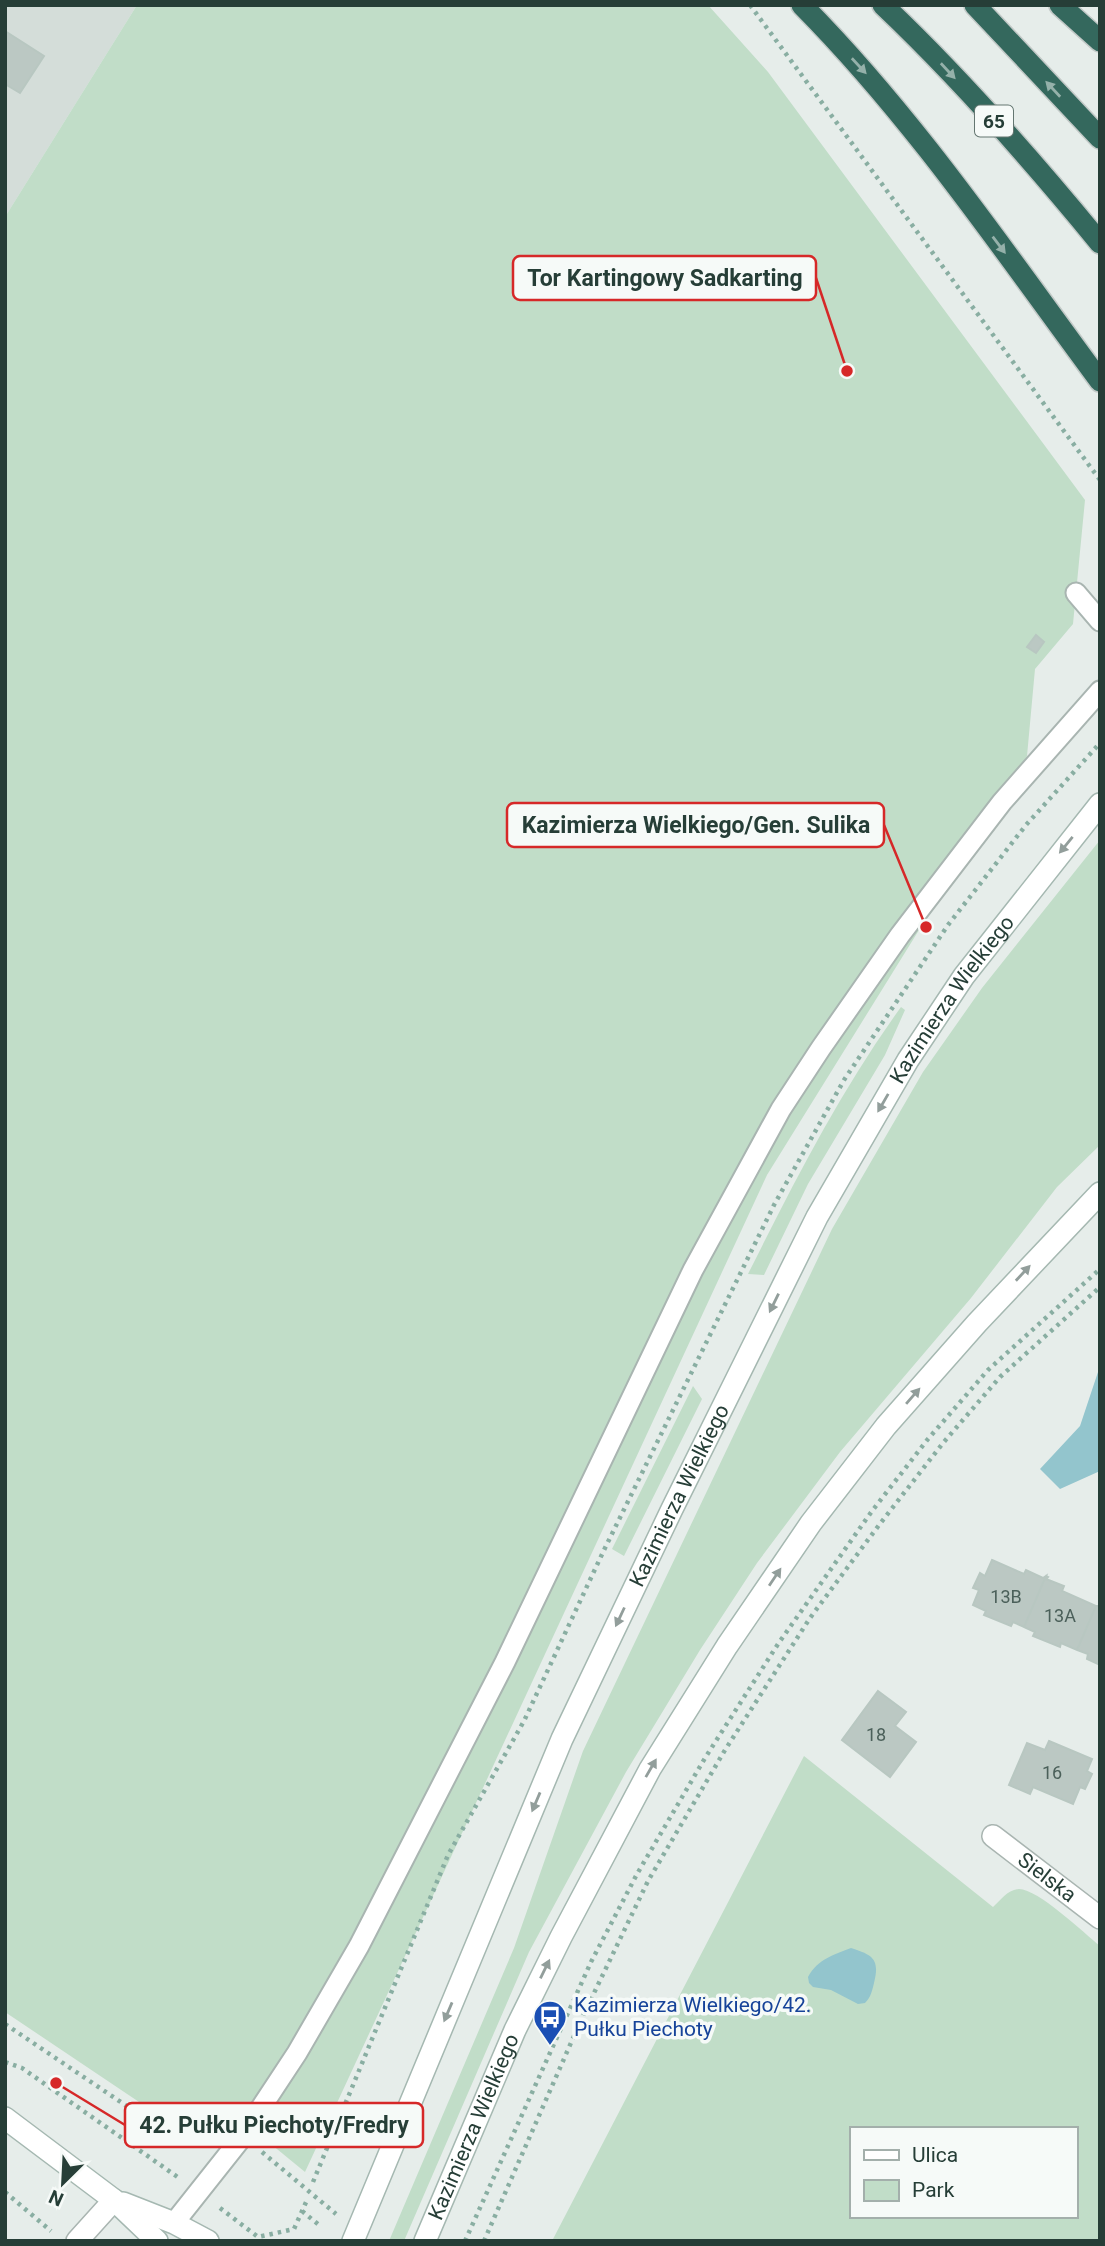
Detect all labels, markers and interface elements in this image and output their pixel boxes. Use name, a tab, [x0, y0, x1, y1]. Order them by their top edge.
one-way arrow	[851, 57, 868, 74]
one-way arrow	[939, 62, 955, 79]
one-way arrow	[1045, 80, 1062, 97]
road number: 65	[975, 105, 1013, 136]
one-way arrow	[992, 236, 1006, 254]
callout: Tor Kartingowy Sadkarting	[513, 256, 816, 300]
text: Tor Kartingowy Sadkarting	[527, 265, 803, 292]
callout: Kazimierza Wielkiego/Gen. Sulika	[507, 803, 884, 847]
text: Kazimierza Wielkiego/Gen. Sulika	[522, 812, 870, 839]
one-way arrow	[1059, 837, 1074, 854]
street label: Kazimierza Wielkiego	[885, 911, 1019, 1088]
one-way arrow	[877, 1094, 889, 1113]
one-way arrow	[1015, 1264, 1031, 1282]
one-way arrow	[769, 1293, 780, 1313]
one-way arrow	[905, 1387, 921, 1405]
street label: Kazimierza Wielkiego	[625, 1401, 734, 1590]
one-way arrow	[768, 1568, 782, 1586]
house number: 13B	[990, 1586, 1022, 1607]
house number: 13A	[1044, 1605, 1076, 1626]
one-way arrow	[614, 1607, 626, 1627]
house number: 18	[866, 1724, 886, 1745]
one-way arrow	[645, 1758, 658, 1777]
house number: 16	[1042, 1762, 1062, 1783]
one-way arrow	[530, 1792, 542, 1812]
street label: Sielska	[1013, 1848, 1081, 1907]
one-way arrow	[539, 1959, 551, 1979]
place label: Kazimierza Wielkiego/42. Pułku Piechoty	[574, 1993, 811, 2041]
bus stop icon: Kazimierza Wielkiego/42. Pułku Piechoty	[531, 1998, 569, 2047]
one-way arrow	[442, 2001, 453, 2022]
street label: Kazimierza Wielkiego	[423, 2030, 524, 2224]
callout: 42. Pułku Piechoty/Fredry	[125, 2103, 423, 2147]
text: 42. Pułku Piechoty/Fredry	[139, 2112, 409, 2139]
legend	[850, 2127, 1077, 2218]
text: Ulica	[912, 2143, 958, 2167]
north arrow	[28, 2148, 98, 2218]
text: Park	[912, 2178, 955, 2202]
text: N	[45, 2185, 67, 2211]

